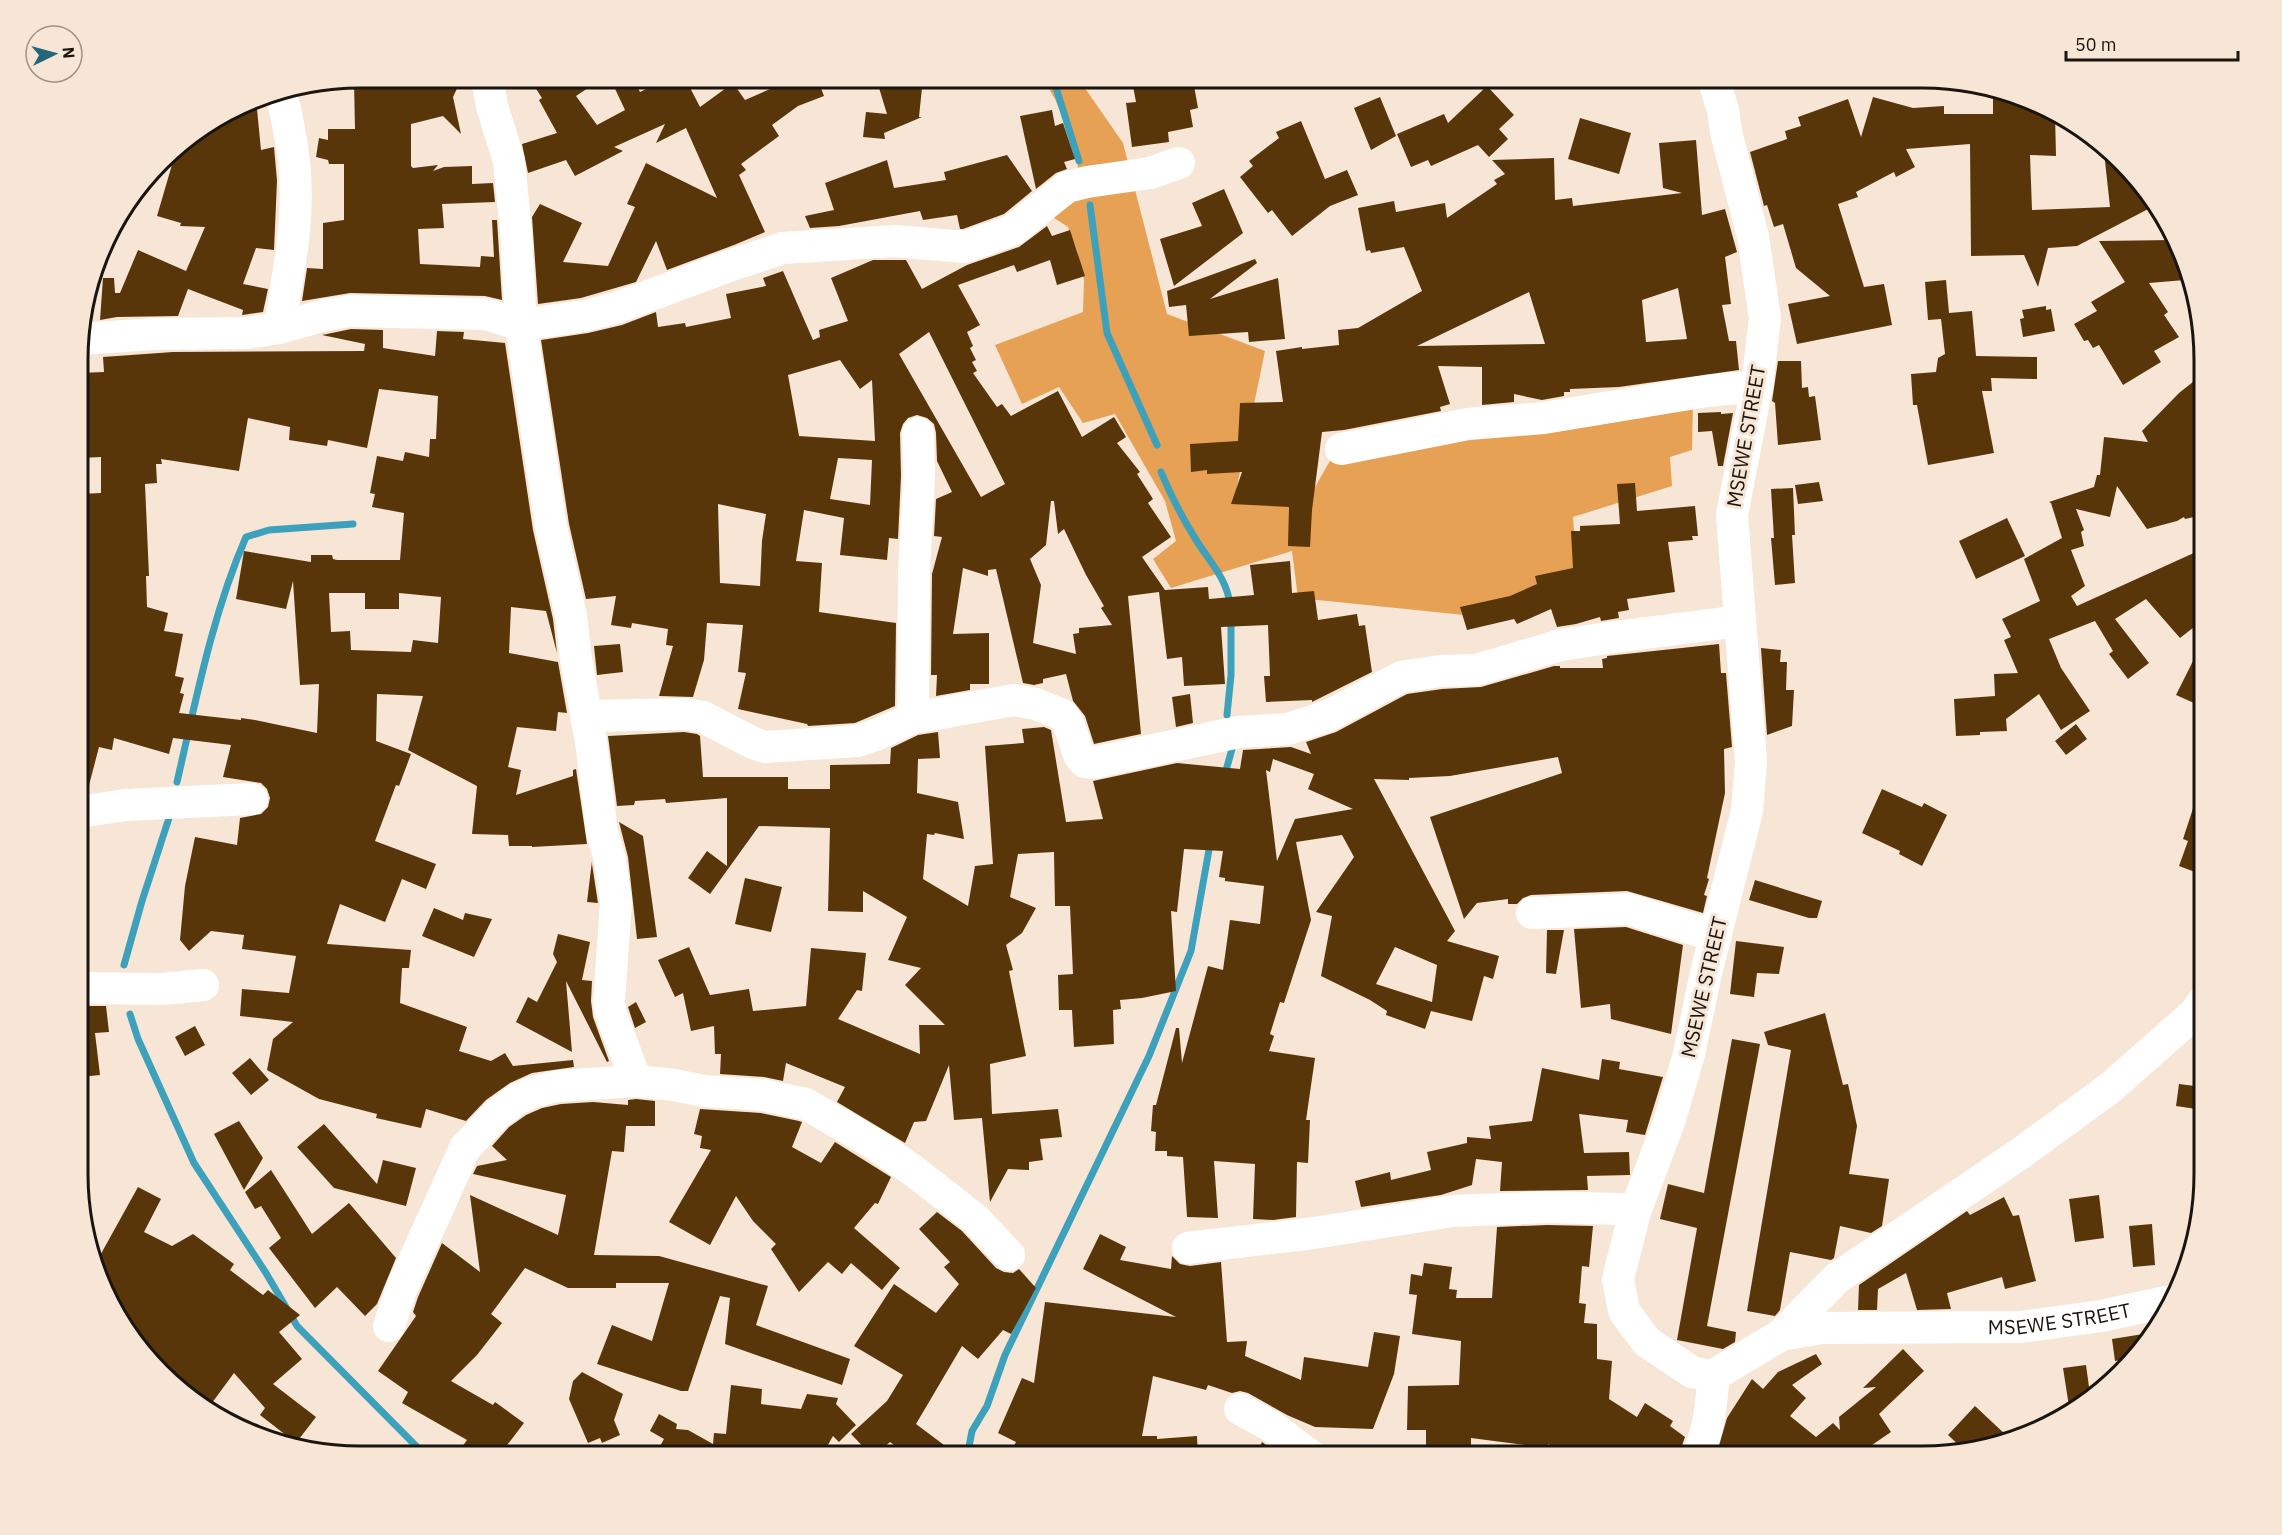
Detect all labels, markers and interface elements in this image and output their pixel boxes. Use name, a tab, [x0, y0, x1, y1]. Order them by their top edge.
north arrow	[24, 24, 84, 84]
scale bar	[2066, 24, 2238, 62]
text: 50 m	[2075, 33, 2117, 56]
text: N	[58, 46, 79, 59]
street label: MSEWE STREET	[1720, 363, 1771, 509]
street label: MSEWE STREET	[1674, 914, 1733, 1060]
street label: MSEWE STREET	[1988, 1296, 2133, 1341]

